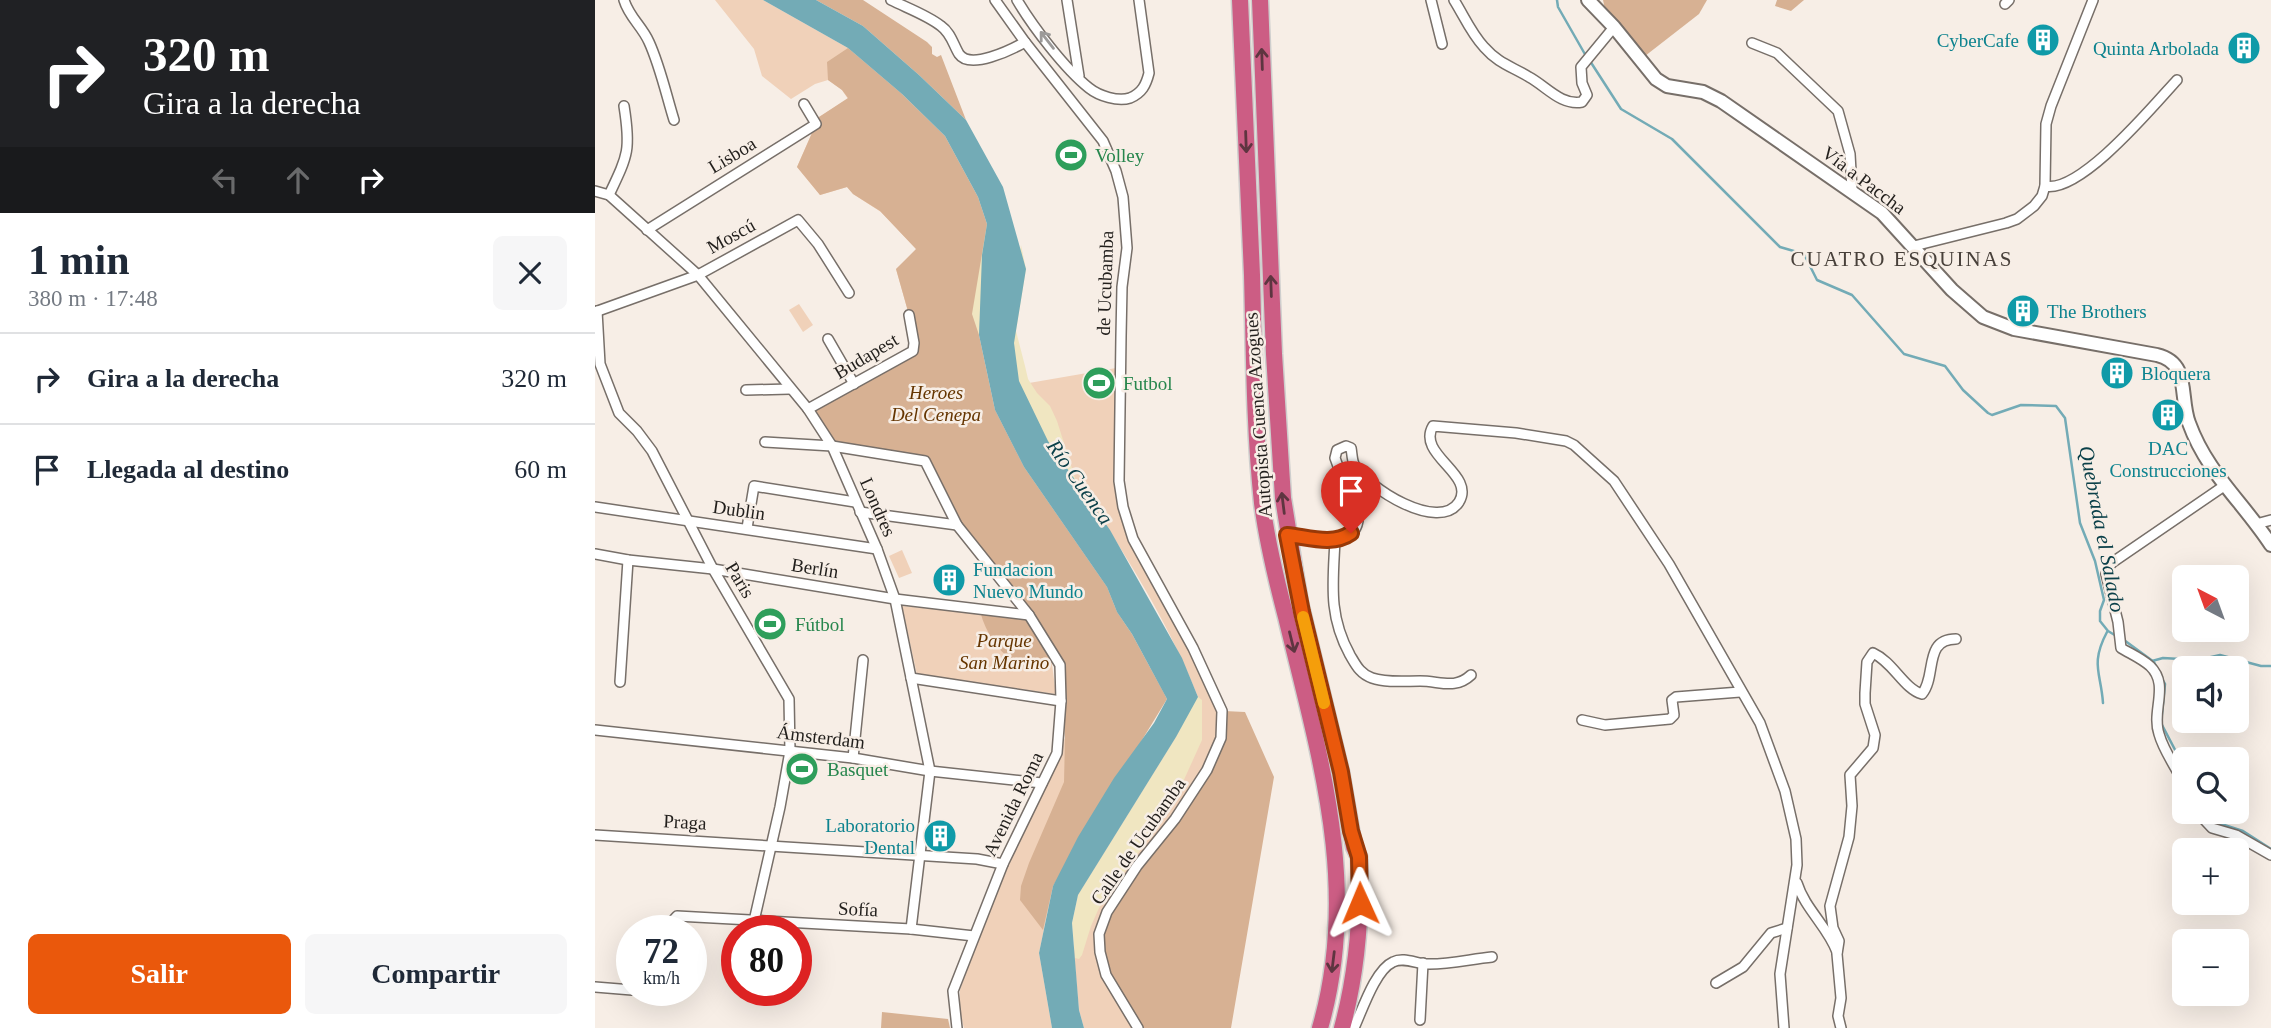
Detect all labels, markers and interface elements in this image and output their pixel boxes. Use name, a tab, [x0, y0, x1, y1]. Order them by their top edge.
building icon: CyberCafe	[2024, 21, 2062, 59]
text: 320 m	[143, 27, 270, 82]
icon: right	[28, 28, 119, 119]
building icon: Quinta Arbolada	[2225, 29, 2263, 67]
place label: CyberCafe	[1937, 30, 2019, 51]
one-way arrow	[1039, 31, 1054, 50]
place label: Quinta Arbolada	[2093, 38, 2220, 59]
one-way arrow	[1256, 47, 1269, 70]
text: Gira a la derecha	[143, 85, 361, 121]
one-way arrow	[1240, 130, 1253, 153]
street label: Lisboa	[704, 132, 760, 177]
sports icon: Volley	[1052, 136, 1090, 174]
street label: Vía a Paccha	[1818, 142, 1910, 219]
place label: Volley	[1095, 145, 1145, 166]
icon: left	[206, 161, 244, 199]
icon: ahead	[279, 161, 317, 199]
icon: right	[352, 161, 390, 199]
street label: Moscú	[703, 214, 759, 258]
street label: de Ucubamba	[1093, 230, 1117, 336]
button: close	[493, 236, 567, 310]
text: 1 min	[28, 237, 130, 283]
district label: CUATRO ESQUINAS	[1790, 247, 2014, 271]
one-way arrow	[1265, 275, 1278, 298]
text: 380 m · 17:48	[28, 286, 158, 311]
building icon: The Brothers	[2004, 292, 2042, 330]
place label: The Brothers	[2047, 301, 2147, 322]
street label: Autopista Cuenca Azogues	[1240, 312, 1276, 518]
street label: Budapest	[830, 328, 902, 383]
building icon: Bloquera	[2098, 354, 2136, 392]
icon: right	[28, 360, 66, 398]
place label: Bloquera	[2141, 363, 2211, 384]
text: Gira a la derecha	[87, 364, 279, 393]
text: 320 m	[501, 364, 567, 393]
sports icon: Futbol	[1080, 364, 1118, 402]
place label: Futbol	[1123, 373, 1173, 394]
park label: Heroes Del Cenepa	[890, 382, 981, 425]
building icon: DAC Construcciones	[2149, 396, 2187, 434]
water label: Río Cuenca	[1041, 434, 1118, 529]
place label: DAC Construcciones	[2109, 438, 2227, 481]
water label: Quebrada el Salado	[2074, 444, 2130, 614]
icon: arrive	[28, 451, 66, 489]
text: Llegada al destino	[87, 455, 289, 484]
text: 60 m	[514, 455, 567, 484]
pin	[1321, 461, 1381, 533]
icon: arrive	[1332, 472, 1370, 510]
street label: Londres	[856, 474, 900, 540]
one-way arrow	[1277, 493, 1290, 515]
street label: Dublin	[711, 496, 767, 524]
street label: Berlín	[790, 554, 841, 582]
street label: Paris	[721, 558, 759, 602]
place label: Fundacion Nuevo Mundo	[973, 559, 1083, 602]
building icon: Fundacion Nuevo Mundo	[930, 561, 968, 599]
north arrow	[2172, 565, 2249, 642]
map controls	[2172, 565, 2249, 1006]
sports icon: Fútbol	[751, 605, 789, 643]
place label: Fútbol	[795, 614, 845, 635]
park label: Parque San Marino	[959, 630, 1049, 673]
one-way arrow	[1285, 630, 1299, 653]
button: sound	[2172, 656, 2249, 733]
street label: Ámsterdam	[776, 721, 866, 753]
button: search	[2172, 747, 2249, 824]
street label: Avenida Roma	[979, 748, 1047, 859]
sports icon: Basquet	[783, 750, 821, 788]
place label: Basquet	[827, 759, 889, 780]
street label: Calle de Ucubamba	[1086, 773, 1190, 908]
street label: Praga	[663, 810, 708, 834]
place label: Laboratorio Dental	[825, 815, 915, 858]
building icon: Laboratorio Dental	[921, 817, 959, 855]
button: +	[2172, 838, 2249, 915]
position arrow	[1323, 866, 1397, 940]
street label: Sofía	[837, 897, 879, 921]
speed limit sign: 80	[721, 915, 812, 1006]
button: −	[2172, 929, 2249, 1006]
text: 72	[644, 932, 679, 971]
button: Salir	[28, 934, 291, 1014]
button: Compartir	[305, 934, 567, 1014]
one-way arrow	[1327, 950, 1340, 973]
text: km/h	[643, 968, 680, 988]

